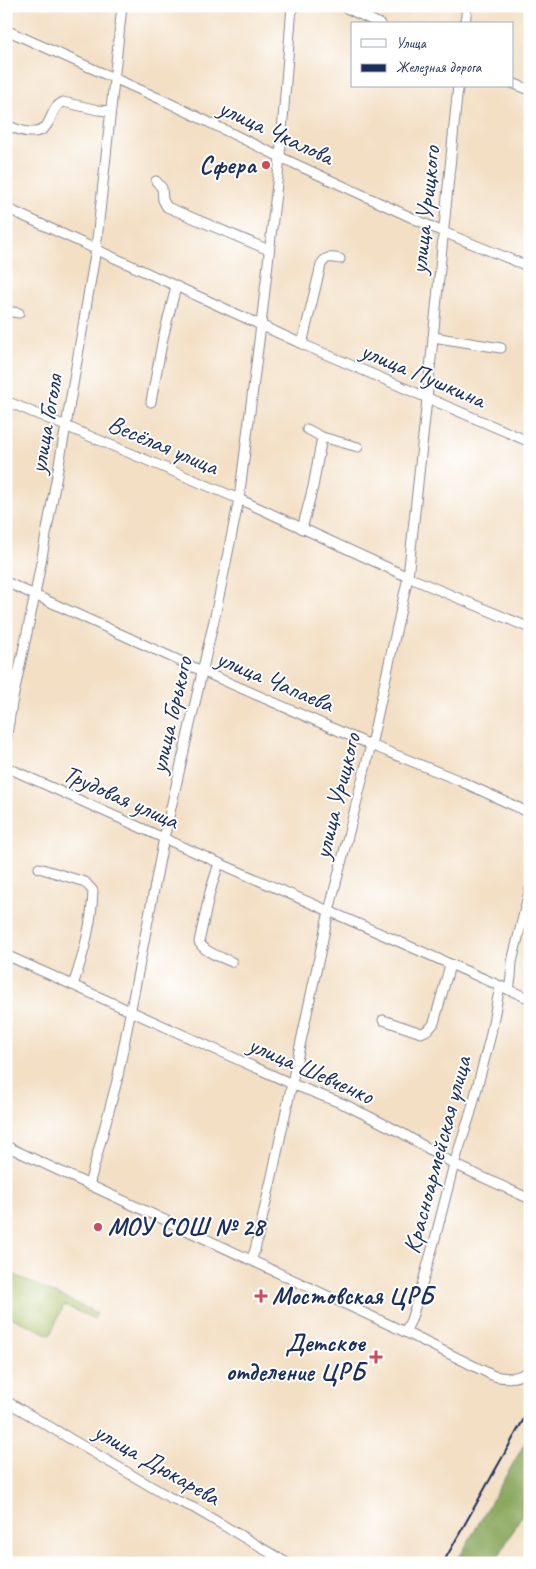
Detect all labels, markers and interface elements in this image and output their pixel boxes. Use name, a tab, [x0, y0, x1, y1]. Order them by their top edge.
legend	[351, 22, 514, 88]
text: Улица	[396, 34, 427, 53]
text: Железная дорога	[396, 58, 483, 77]
street label: улица Чкалова	[212, 91, 341, 174]
street label: улица Урицкого	[402, 143, 448, 278]
place label: Сфера	[199, 149, 258, 181]
marker: Сфера	[260, 159, 272, 171]
street label: улица Пушкина	[354, 334, 492, 417]
street label: улица Гоголя	[21, 370, 71, 478]
street label: Весёлая улица	[103, 407, 225, 483]
street label: улица Чапаева	[210, 641, 340, 721]
street label: улица Горького	[142, 653, 200, 778]
street label: улица Урицкого	[305, 729, 368, 864]
street label: Трудовая улица	[58, 757, 186, 838]
street label: улица Шевченко	[242, 1027, 380, 1112]
street label: Красноармейская улица	[395, 1051, 479, 1257]
place label: МОУ СОШ № 28	[108, 1211, 267, 1243]
marker: МОУ СОШ № 28	[92, 1221, 104, 1233]
place label: Мостовская ЦРБ	[272, 1280, 437, 1312]
marker: Мостовская ЦРБ	[254, 1289, 268, 1303]
place label: Детское отделение ЦРБ	[226, 1327, 368, 1388]
marker: Детское отделение ЦРБ	[369, 1350, 383, 1364]
street label: улица Дюкарева	[87, 1414, 227, 1514]

